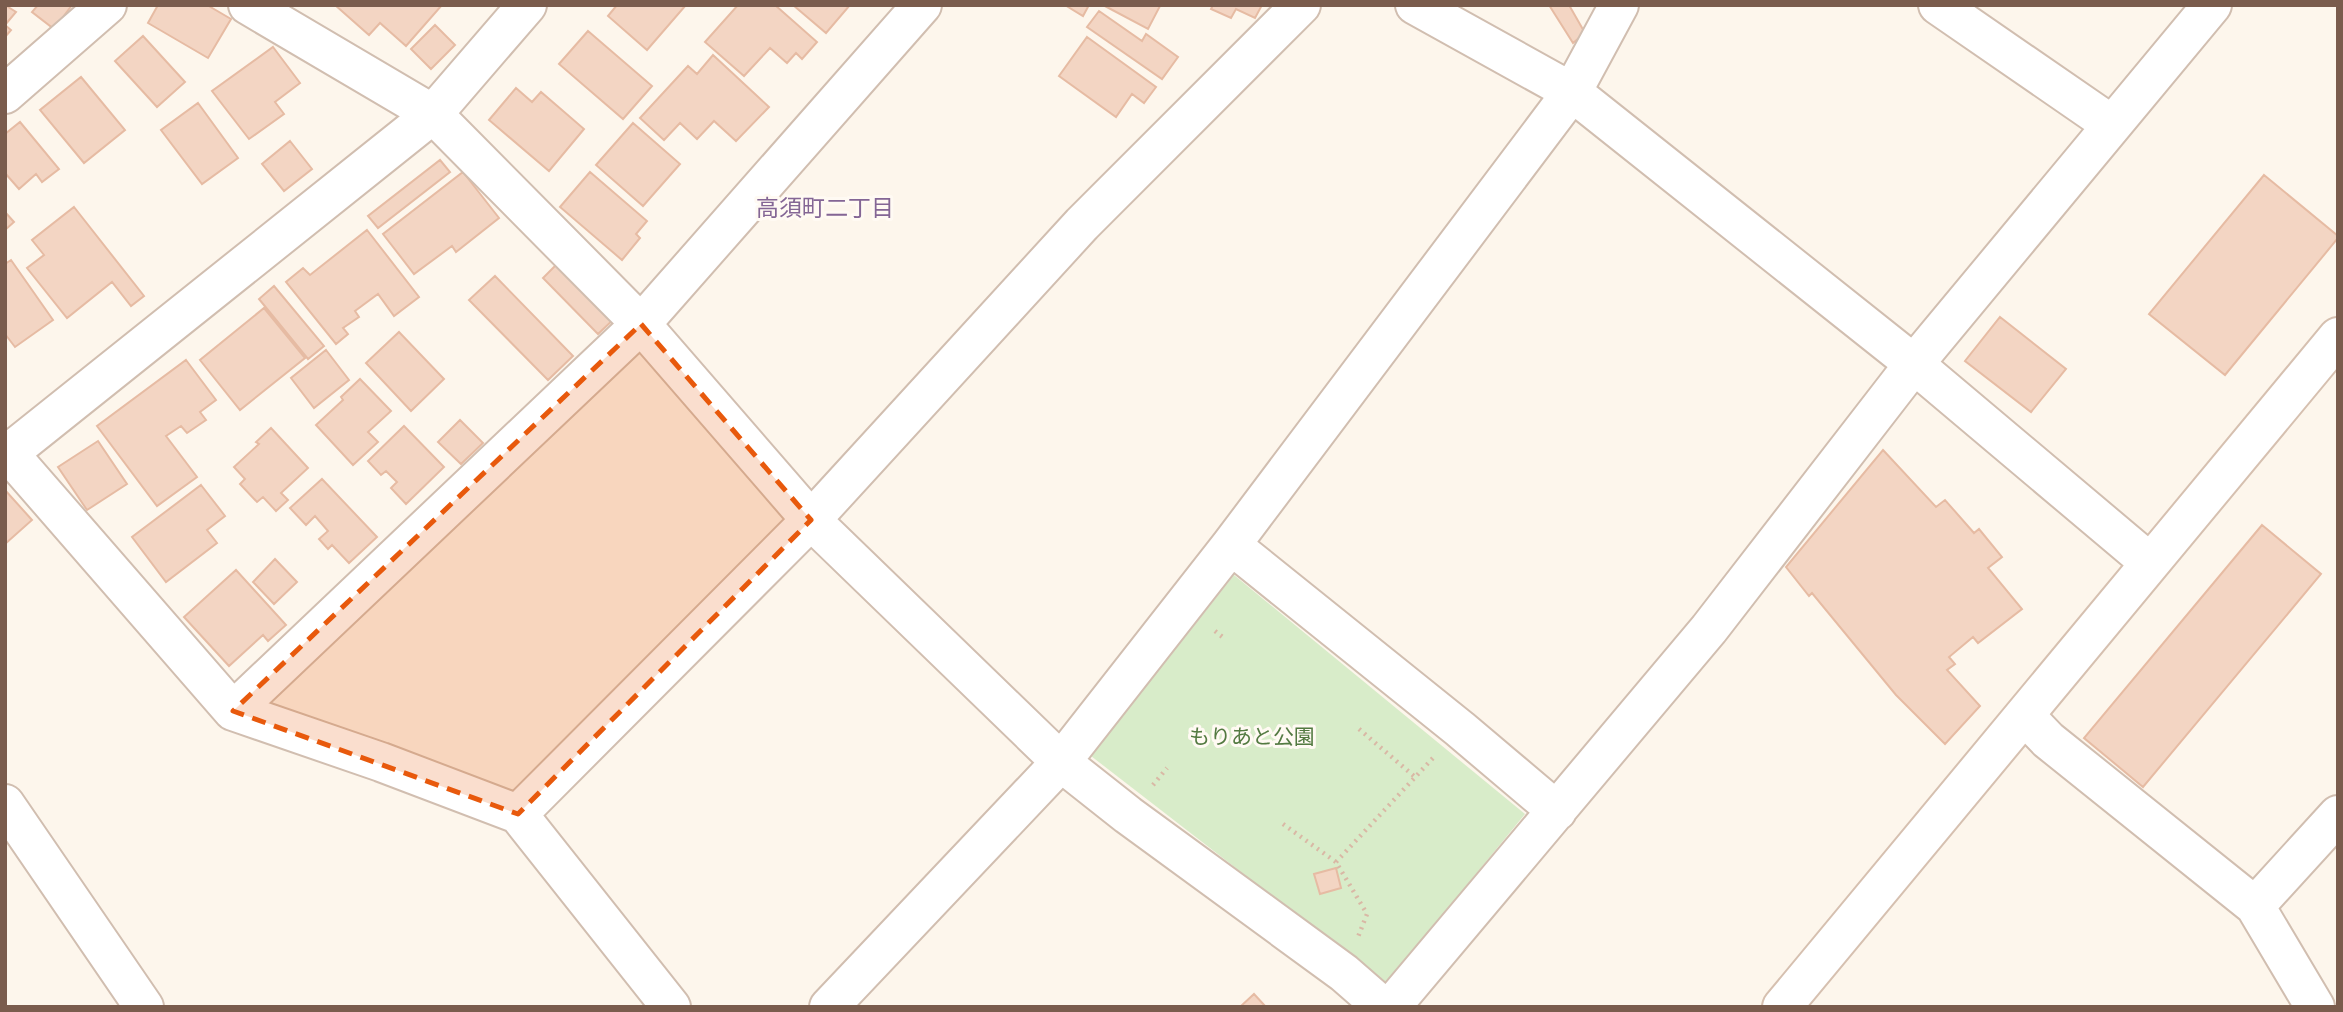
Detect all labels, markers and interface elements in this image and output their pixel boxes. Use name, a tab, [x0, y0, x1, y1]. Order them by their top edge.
district label: 高須町二丁目	[756, 196, 894, 225]
park label: もりあと公園	[1189, 725, 1315, 752]

